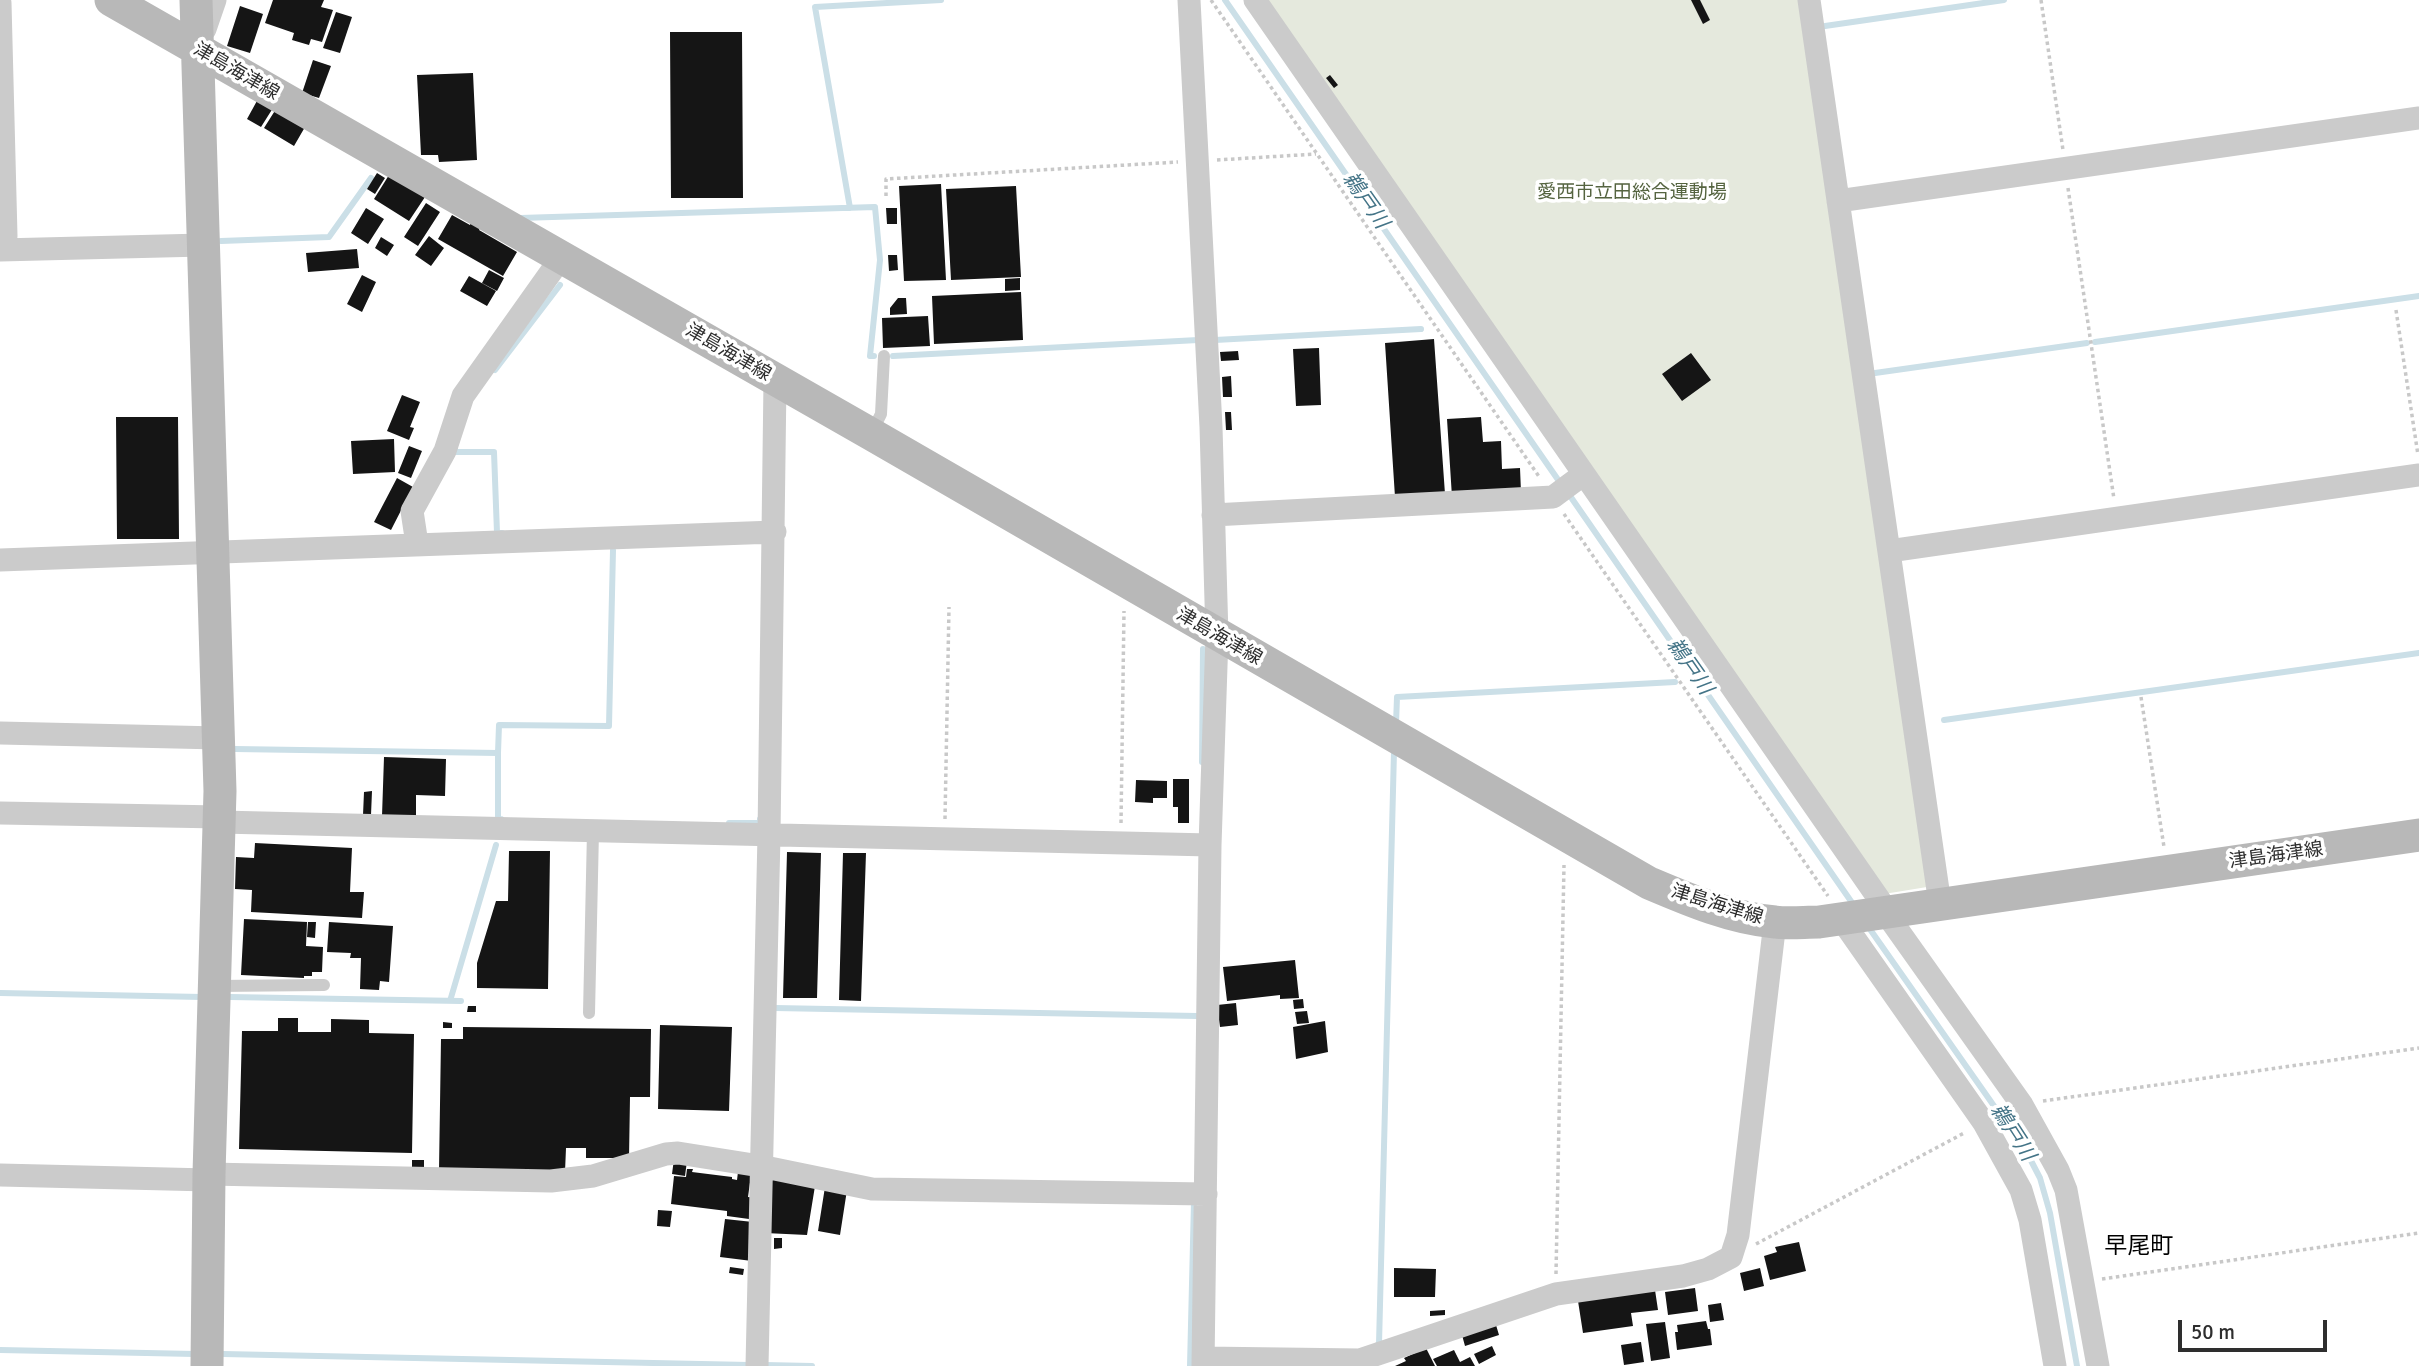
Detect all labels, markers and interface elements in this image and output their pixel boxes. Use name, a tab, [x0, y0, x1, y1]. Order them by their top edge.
street label: 津島海津線	[189, 38, 283, 106]
water label: 鵜戸川	[1337, 168, 1393, 234]
park label: 愛西市立田総合運動場	[1537, 182, 1727, 204]
street label: 津島海津線	[681, 319, 775, 387]
street label: 津島海津線	[1172, 603, 1266, 671]
water label: 鵜戸川	[1661, 634, 1717, 700]
street label: 津島海津線	[2227, 838, 2325, 874]
street label: 津島海津線	[1668, 880, 1766, 930]
water label: 鵜戸川	[1984, 1100, 2040, 1166]
district label: 早尾町	[2105, 1233, 2173, 1261]
scale bar	[2181, 1306, 2330, 1350]
text: 50 m	[2191, 1319, 2235, 1345]

